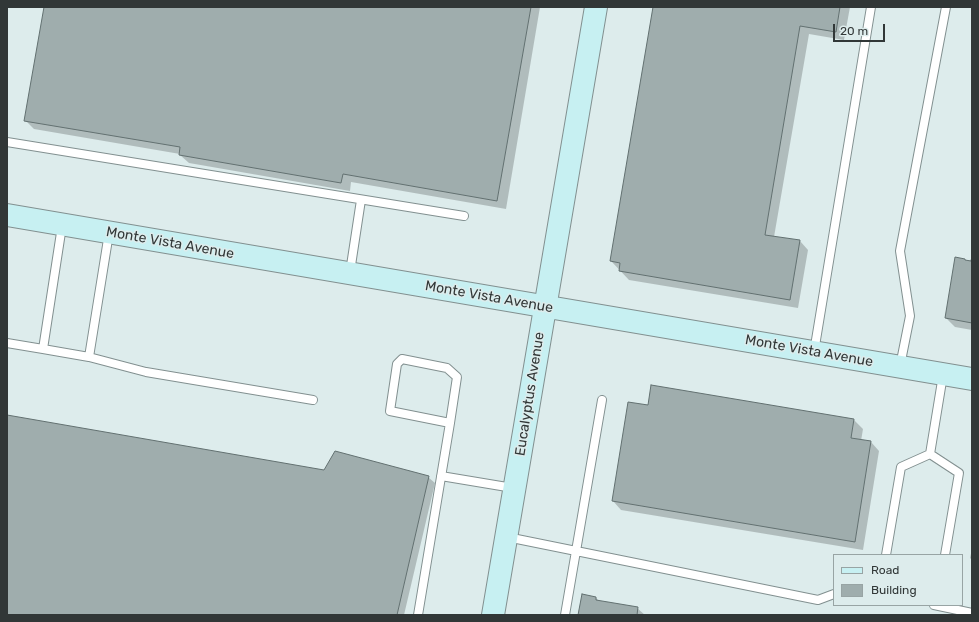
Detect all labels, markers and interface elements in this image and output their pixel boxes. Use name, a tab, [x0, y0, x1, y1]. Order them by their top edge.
scale bar	[835, 16, 887, 42]
text: 20 m	[840, 24, 868, 38]
street label: Monte Vista Avenue	[105, 223, 235, 263]
street label: Monte Vista Avenue	[424, 277, 554, 317]
street label: Eucalyptus Avenue	[512, 331, 548, 457]
street label: Monte Vista Avenue	[744, 331, 874, 371]
legend	[833, 554, 963, 606]
text: Road	[871, 563, 899, 577]
text: Building	[871, 583, 917, 597]

